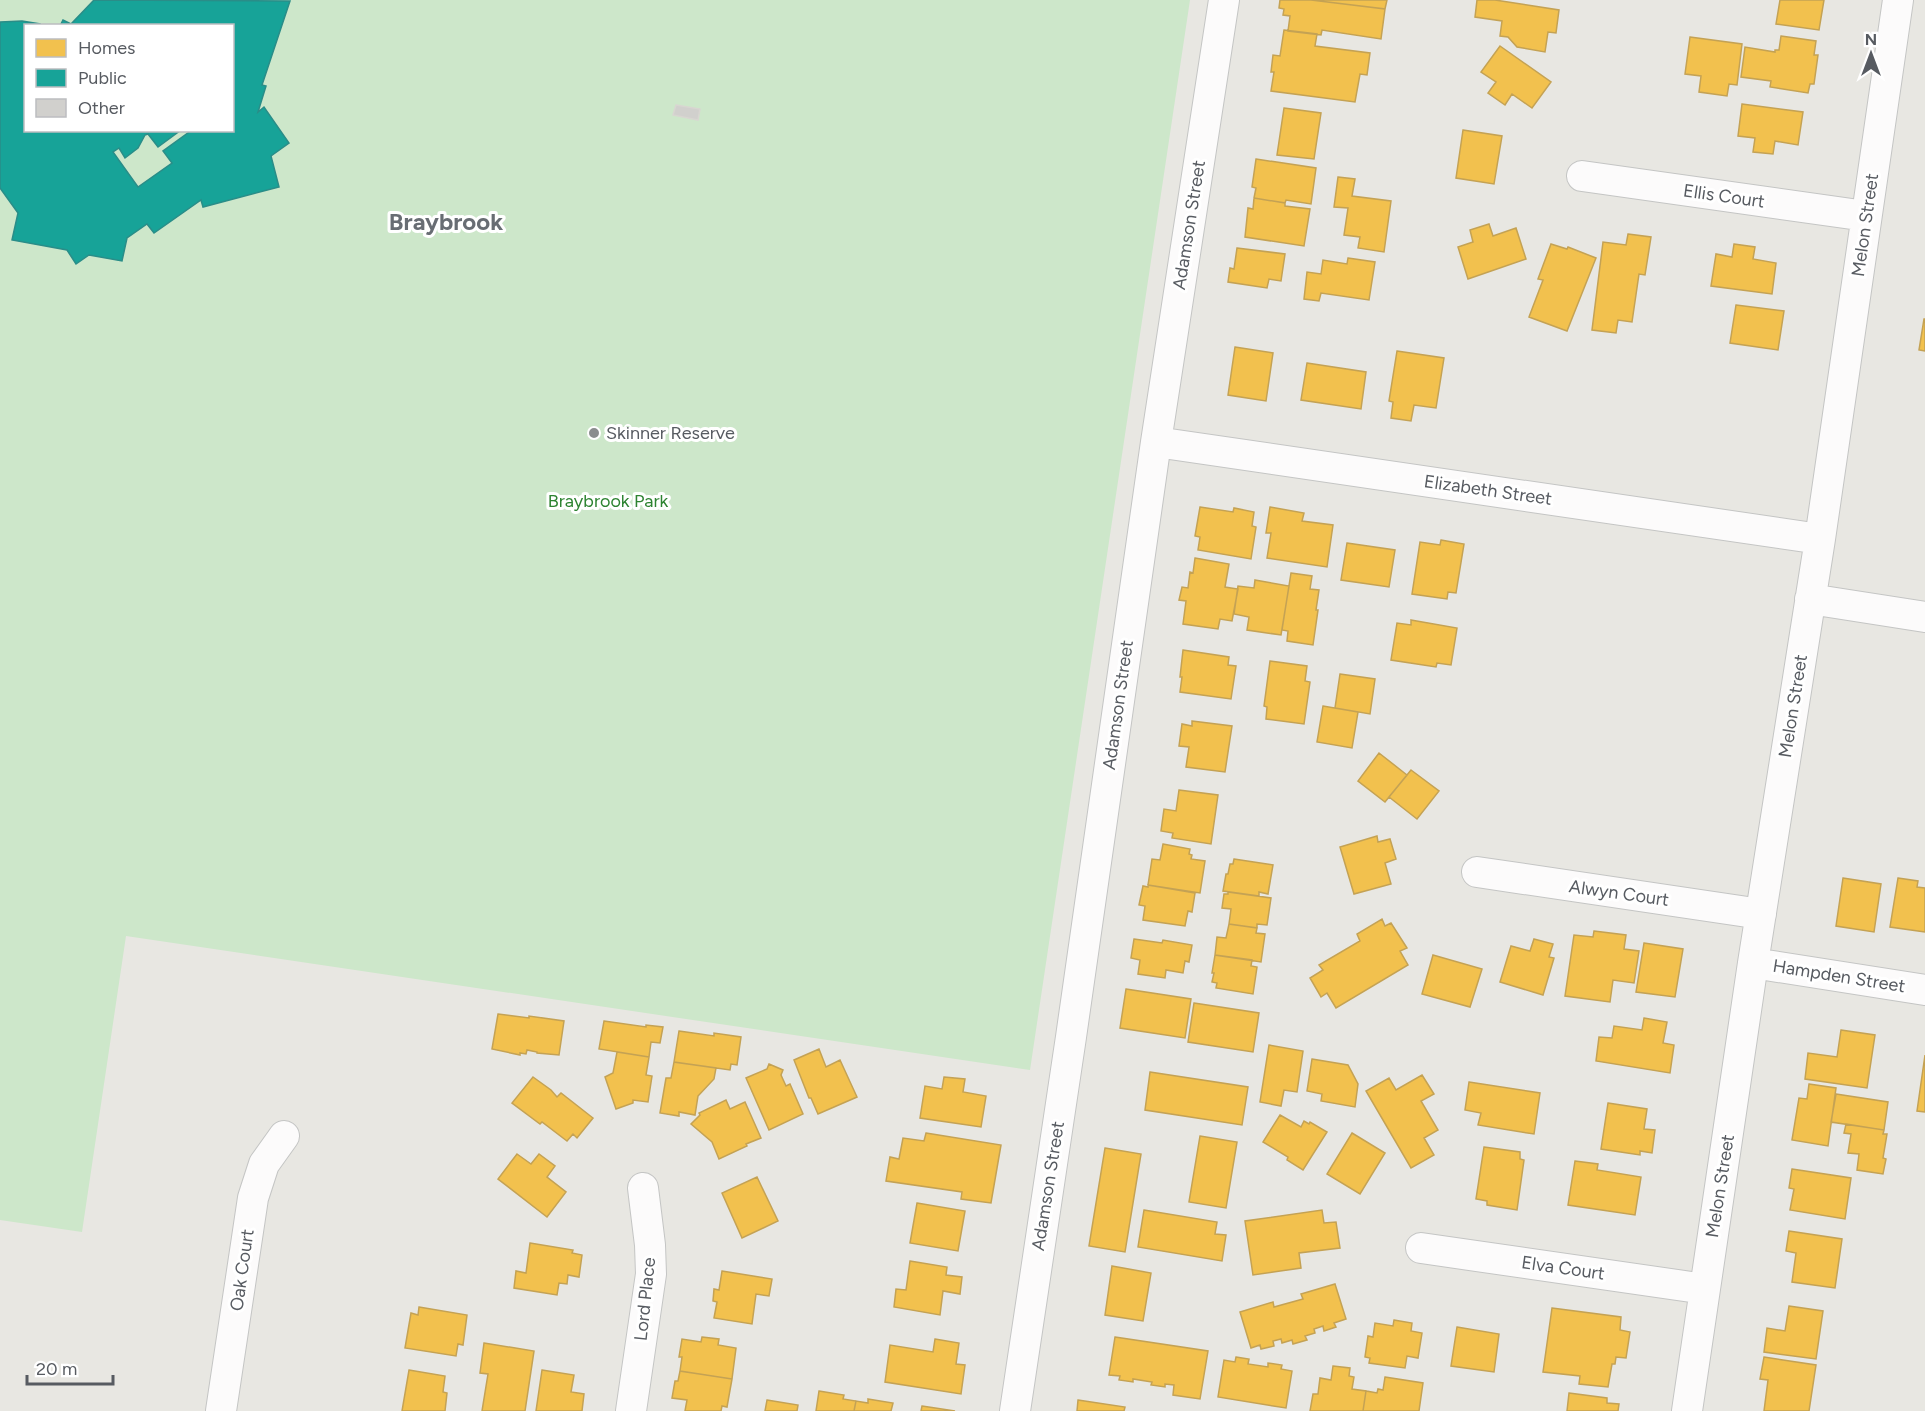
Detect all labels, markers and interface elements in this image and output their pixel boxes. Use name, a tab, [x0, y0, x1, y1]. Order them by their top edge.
legend	[24, 24, 234, 132]
north arrow	[1841, 24, 1901, 84]
text: N	[1865, 30, 1877, 49]
text: Homes	[78, 37, 136, 59]
text: Public	[78, 67, 127, 89]
text: Other	[78, 97, 125, 119]
street label: Adamson Street	[1168, 158, 1210, 291]
street label: Melon Street	[1847, 172, 1883, 278]
street label: Ellis Court	[1682, 179, 1766, 213]
district label: Braybrook	[389, 207, 503, 236]
place label: Skinner Reserve	[606, 422, 735, 444]
marker: Skinner Reserve	[587, 426, 601, 440]
street label: Elizabeth Street	[1423, 470, 1554, 510]
park label: Braybrook Park	[548, 490, 669, 512]
street label: Adamson Street	[1098, 639, 1138, 771]
street label: Melon Street	[1774, 653, 1812, 759]
street label: Alwyn Court	[1568, 875, 1671, 911]
street label: Hampden Street	[1771, 955, 1907, 997]
street label: Adamson Street	[1027, 1119, 1069, 1252]
street label: Melon Street	[1701, 1133, 1739, 1239]
street label: Oak Court	[225, 1227, 259, 1312]
street label: Elva Court	[1520, 1251, 1606, 1285]
street label: Lord Place	[630, 1256, 660, 1342]
scale bar	[27, 1348, 112, 1386]
text: 20 m	[36, 1358, 77, 1380]

